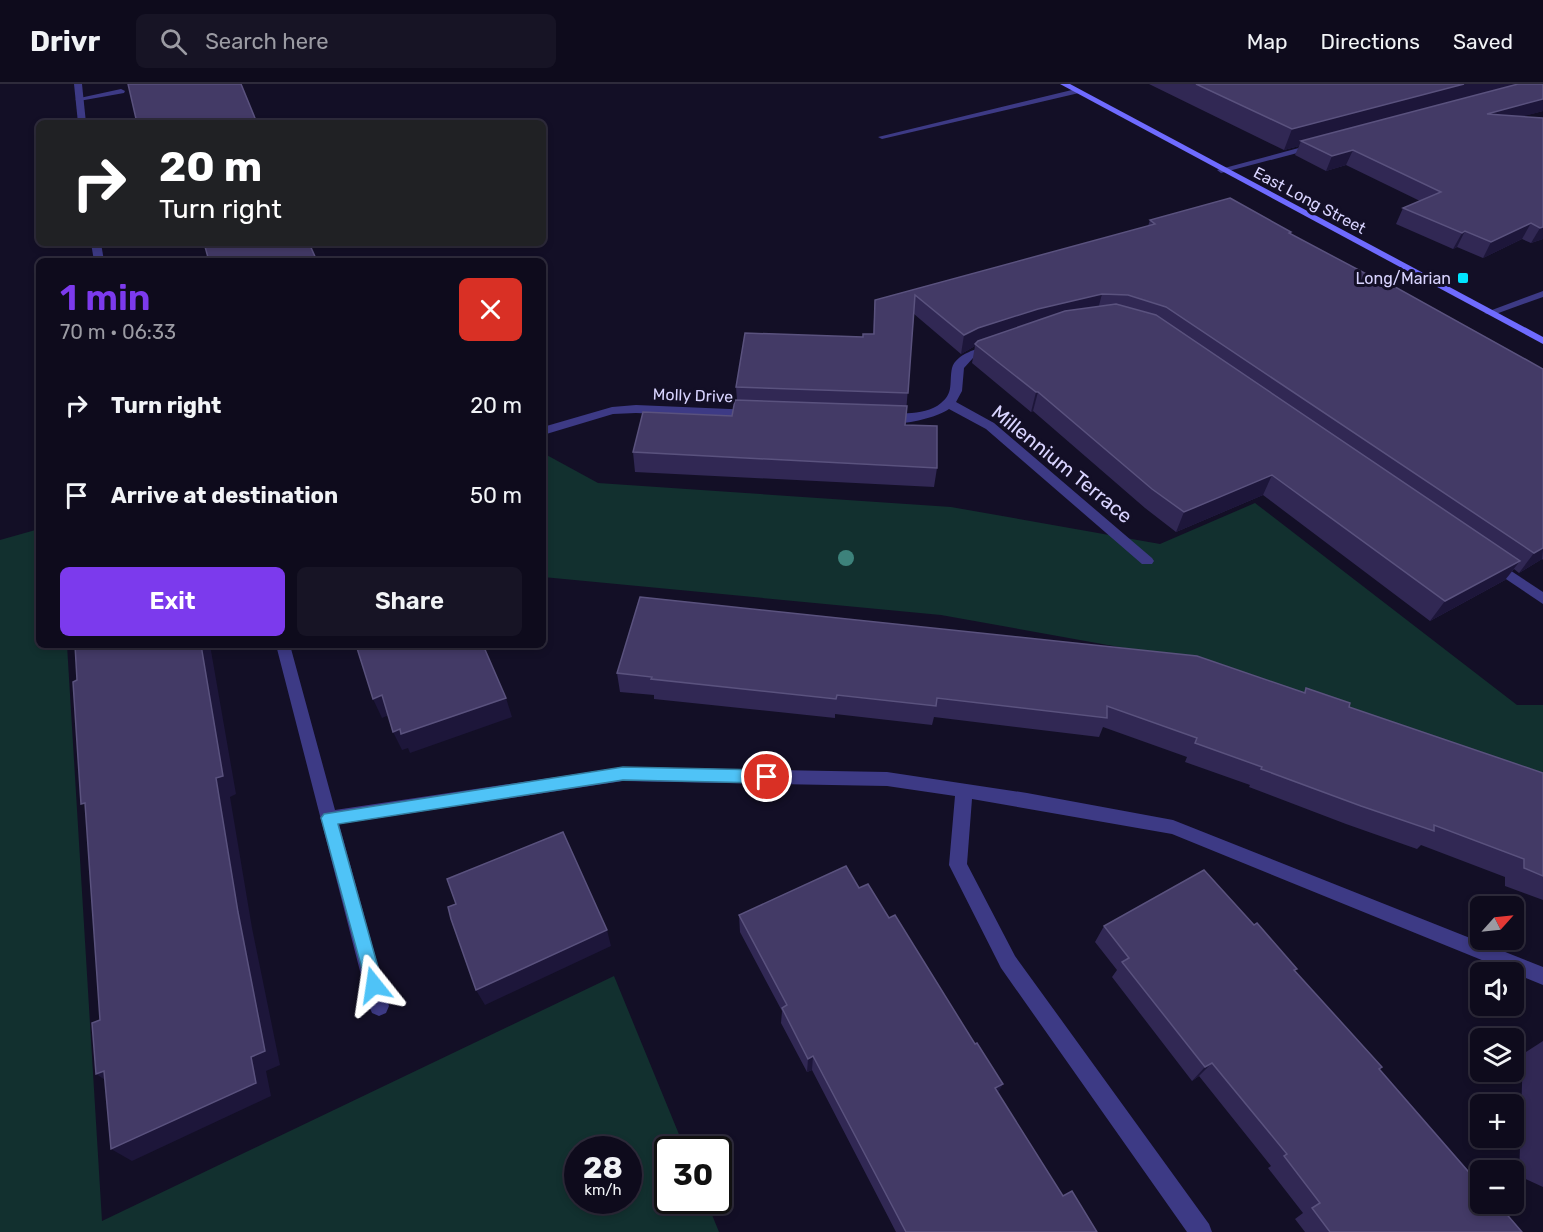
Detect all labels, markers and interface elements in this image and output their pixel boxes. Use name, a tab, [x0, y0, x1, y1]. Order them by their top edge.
search box	[136, 14, 556, 68]
text: Drivr	[30, 25, 100, 58]
icon: search	[157, 25, 190, 58]
text: Search here	[205, 28, 329, 55]
text: Map	[1247, 29, 1288, 54]
text: Directions	[1321, 29, 1420, 54]
text: Saved	[1453, 29, 1513, 54]
text: 20 m	[159, 142, 262, 192]
icon: right	[60, 144, 138, 222]
street label: East Long Street	[1250, 163, 1369, 238]
text: Turn right	[159, 193, 282, 225]
place label: Long/Marian	[1355, 269, 1451, 288]
marker: Long/Marian	[1456, 271, 1470, 285]
text: 1 min	[60, 276, 151, 319]
button: close	[459, 278, 522, 341]
text: 70 m · 06:33	[60, 320, 176, 344]
street label: Molly Drive	[652, 385, 734, 406]
icon: right	[60, 389, 93, 422]
text: Turn right	[111, 392, 221, 419]
text: 20 m	[470, 392, 522, 419]
street label: Millennium Terrace	[987, 400, 1137, 528]
icon: arrive	[60, 479, 93, 512]
text: Arrive at destination	[111, 482, 338, 509]
text: 50 m	[470, 482, 522, 509]
button: Exit	[60, 567, 285, 636]
button: Share	[297, 567, 522, 636]
pin	[741, 751, 792, 802]
icon: arrive	[750, 760, 783, 793]
north arrow	[1470, 896, 1524, 950]
map controls	[1470, 896, 1524, 1214]
position arrow	[342, 953, 406, 1017]
button: sound	[1470, 962, 1524, 1016]
button: layers	[1470, 1028, 1524, 1082]
button: +	[1470, 1094, 1524, 1148]
speed limit sign: 30	[654, 1136, 732, 1214]
text: 28	[583, 1150, 623, 1186]
button: −	[1470, 1160, 1524, 1214]
text: km/h	[584, 1181, 622, 1199]

